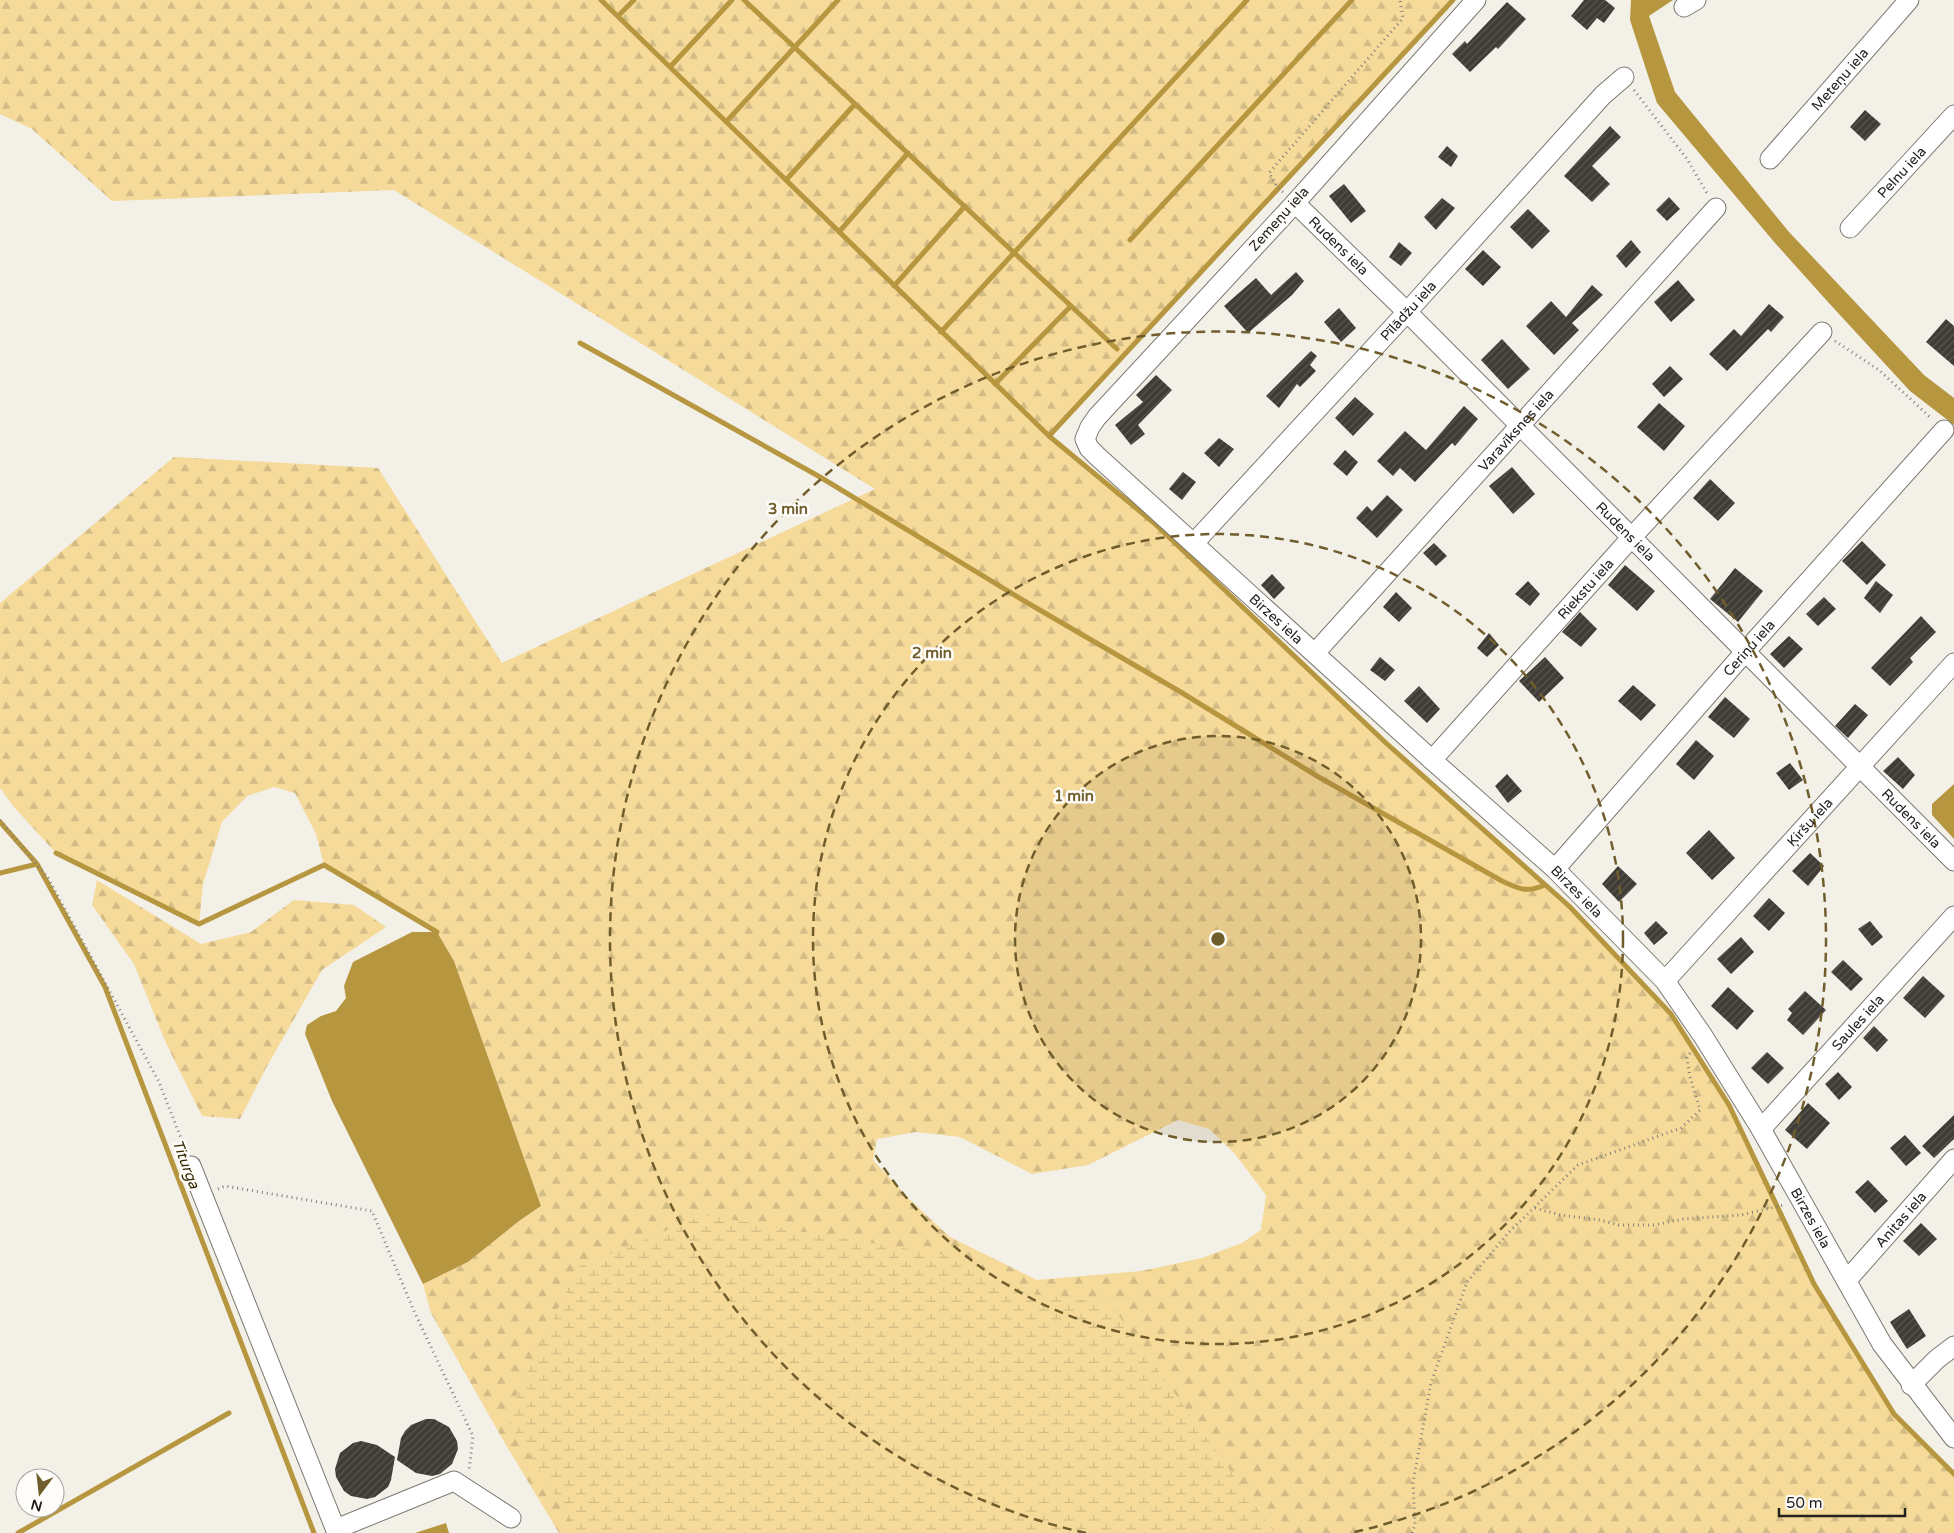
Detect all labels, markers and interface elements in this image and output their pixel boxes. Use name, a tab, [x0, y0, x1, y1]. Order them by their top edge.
street label: Meteņu iela	[1808, 44, 1872, 114]
street label: Pelnu iela	[1874, 143, 1929, 201]
street label: Zemeņu iela	[1246, 183, 1312, 255]
street label: Rudens iela	[1305, 213, 1372, 278]
street label: Pīlādžu iela	[1377, 277, 1440, 344]
street label: Varavīksnes iela	[1474, 386, 1557, 475]
street label: Rudens iela	[1592, 498, 1659, 565]
text: 3 min	[768, 500, 808, 518]
street label: Riekstu iela	[1554, 555, 1617, 623]
street label: Birzes iela	[1246, 590, 1307, 647]
street label: Ceriņu iela	[1719, 616, 1778, 680]
text: 2 min	[912, 644, 952, 662]
street label: Rudens iela	[1878, 785, 1945, 852]
text: 1 min	[1054, 787, 1094, 805]
street label: Ķiršu iela	[1783, 794, 1836, 850]
street label: Birzes iela	[1548, 862, 1606, 921]
centre of rings	[1209, 930, 1227, 948]
street label: Saules iela	[1828, 991, 1887, 1054]
water label: Titurga	[168, 1137, 204, 1192]
street label: Birzes iela	[1787, 1185, 1835, 1251]
street label: Anitas iela	[1871, 1188, 1930, 1251]
north arrow	[15, 1468, 65, 1518]
scale bar	[1779, 1486, 1905, 1518]
text: 50 m	[1786, 1494, 1823, 1512]
text: N	[29, 1495, 44, 1515]

